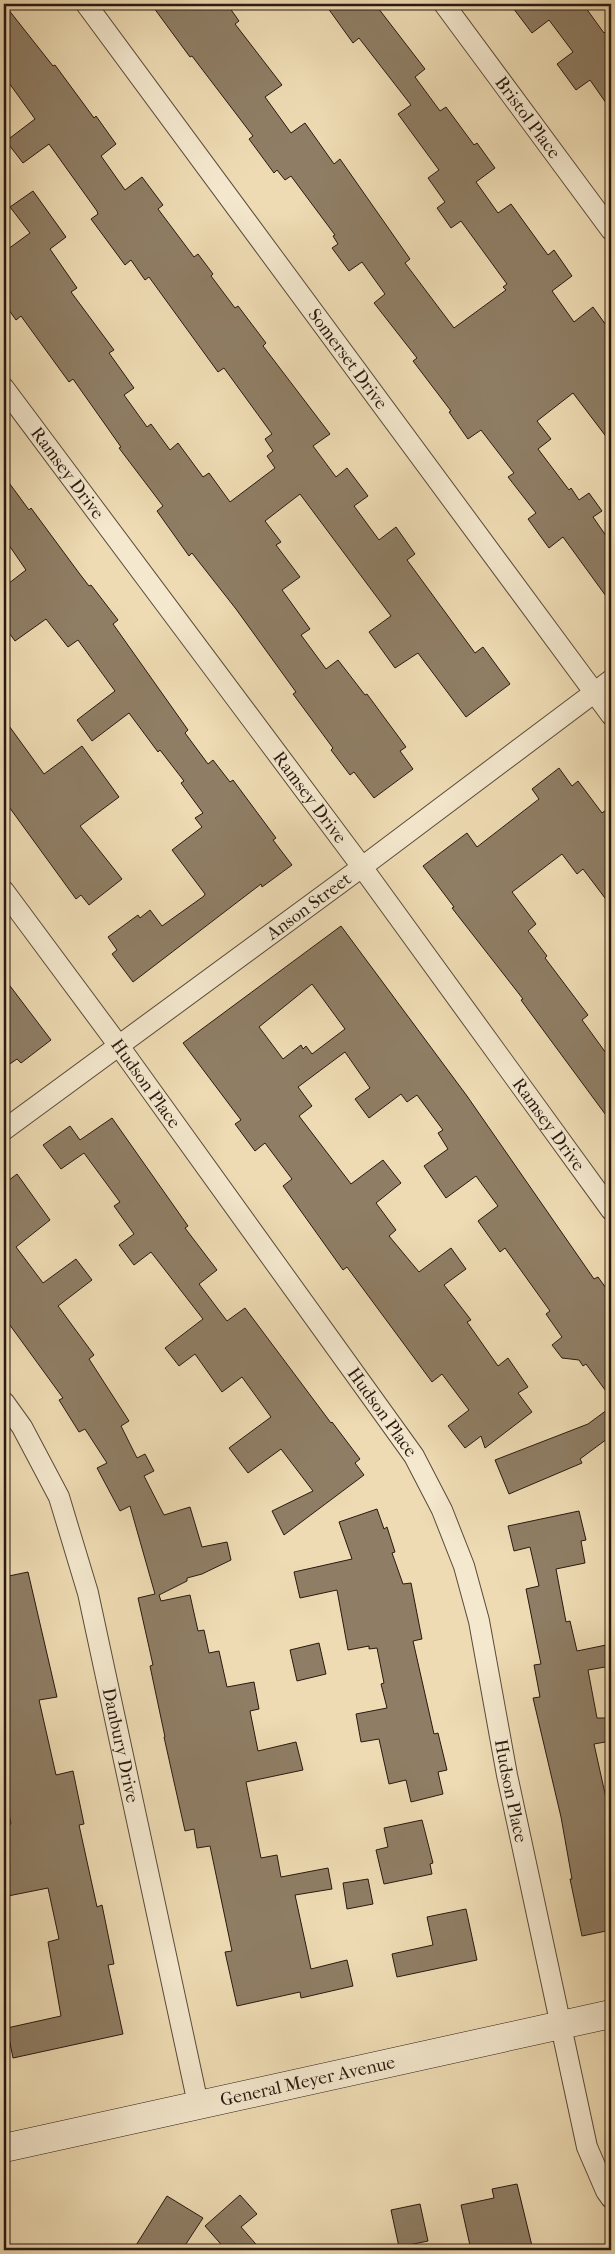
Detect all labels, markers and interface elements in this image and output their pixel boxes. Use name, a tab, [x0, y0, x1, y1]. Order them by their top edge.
street label: Bristol Place	[491, 72, 565, 163]
street label: Somerset Drive	[304, 304, 392, 413]
street label: Ramsey Drive	[26, 423, 109, 523]
street label: Ramsey Drive	[269, 747, 351, 847]
street label: Anson Street	[261, 868, 355, 945]
street label: Hudson Place	[107, 1035, 185, 1132]
street label: Ramsey Drive	[508, 1074, 590, 1175]
street label: Hudson Place	[343, 1363, 422, 1461]
street label: Danbury Drive	[98, 1686, 143, 1805]
street label: Hudson Place	[490, 1738, 532, 1845]
street label: General Meyer Avenue	[218, 2051, 397, 2110]

